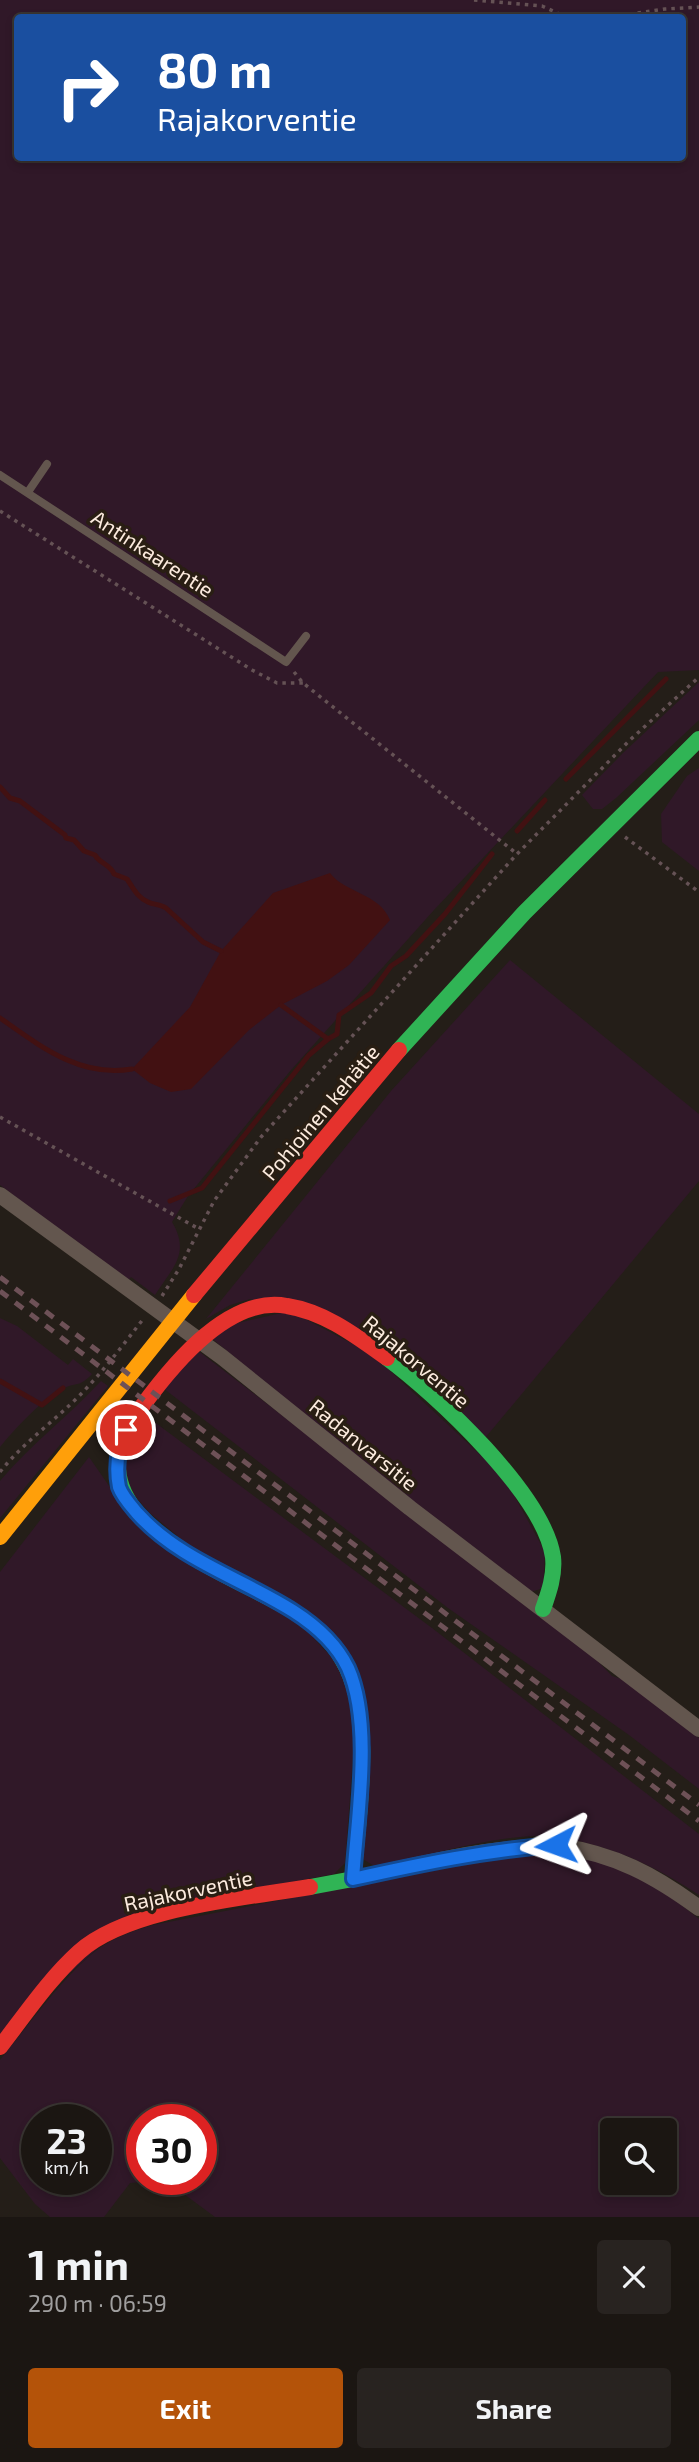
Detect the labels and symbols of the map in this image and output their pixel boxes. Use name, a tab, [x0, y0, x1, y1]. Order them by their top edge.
street label: Antinkaarentie	[87, 504, 219, 602]
street label: Pohjoinen kehätie	[256, 1039, 385, 1185]
street label: Rajakorventie	[358, 1309, 475, 1413]
street label: Radanvarsitie	[305, 1393, 423, 1495]
pin	[96, 1400, 156, 1460]
position arrow	[519, 1808, 593, 1882]
street label: Rajakorventie	[121, 1864, 255, 1917]
speed limit sign: 30	[126, 2104, 217, 2195]

